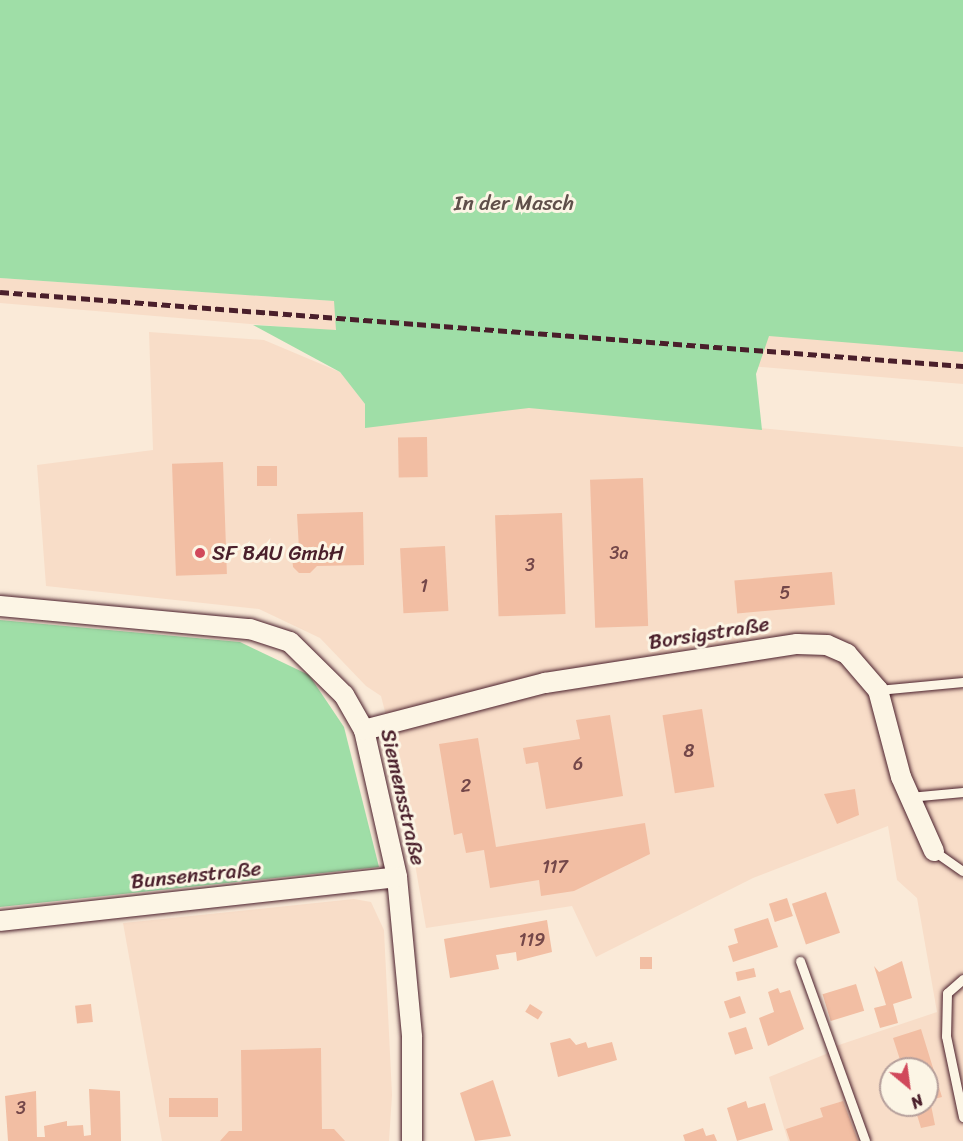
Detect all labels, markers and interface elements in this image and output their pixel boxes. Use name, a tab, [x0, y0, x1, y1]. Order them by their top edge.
park label: In der Masch	[454, 190, 574, 216]
place label: SF BAU GmbH	[212, 540, 344, 566]
house number: 3a	[610, 542, 628, 564]
marker: SF BAU GmbH	[193, 546, 207, 560]
house number: 3	[525, 554, 535, 576]
house number: 1	[420, 575, 428, 597]
house number: 5	[780, 582, 790, 604]
street label: Borsigstraße	[647, 611, 771, 655]
street label: Siemensstraße	[375, 726, 431, 868]
house number: 8	[684, 740, 694, 762]
house number: 6	[573, 753, 583, 775]
house number: 2	[461, 775, 471, 797]
street label: Bunsenstraße	[130, 856, 262, 894]
house number: 117	[542, 856, 568, 878]
house number: 119	[519, 929, 545, 951]
north arrow	[879, 1057, 939, 1117]
text: N	[905, 1086, 929, 1117]
house number: 3	[16, 1097, 26, 1119]

